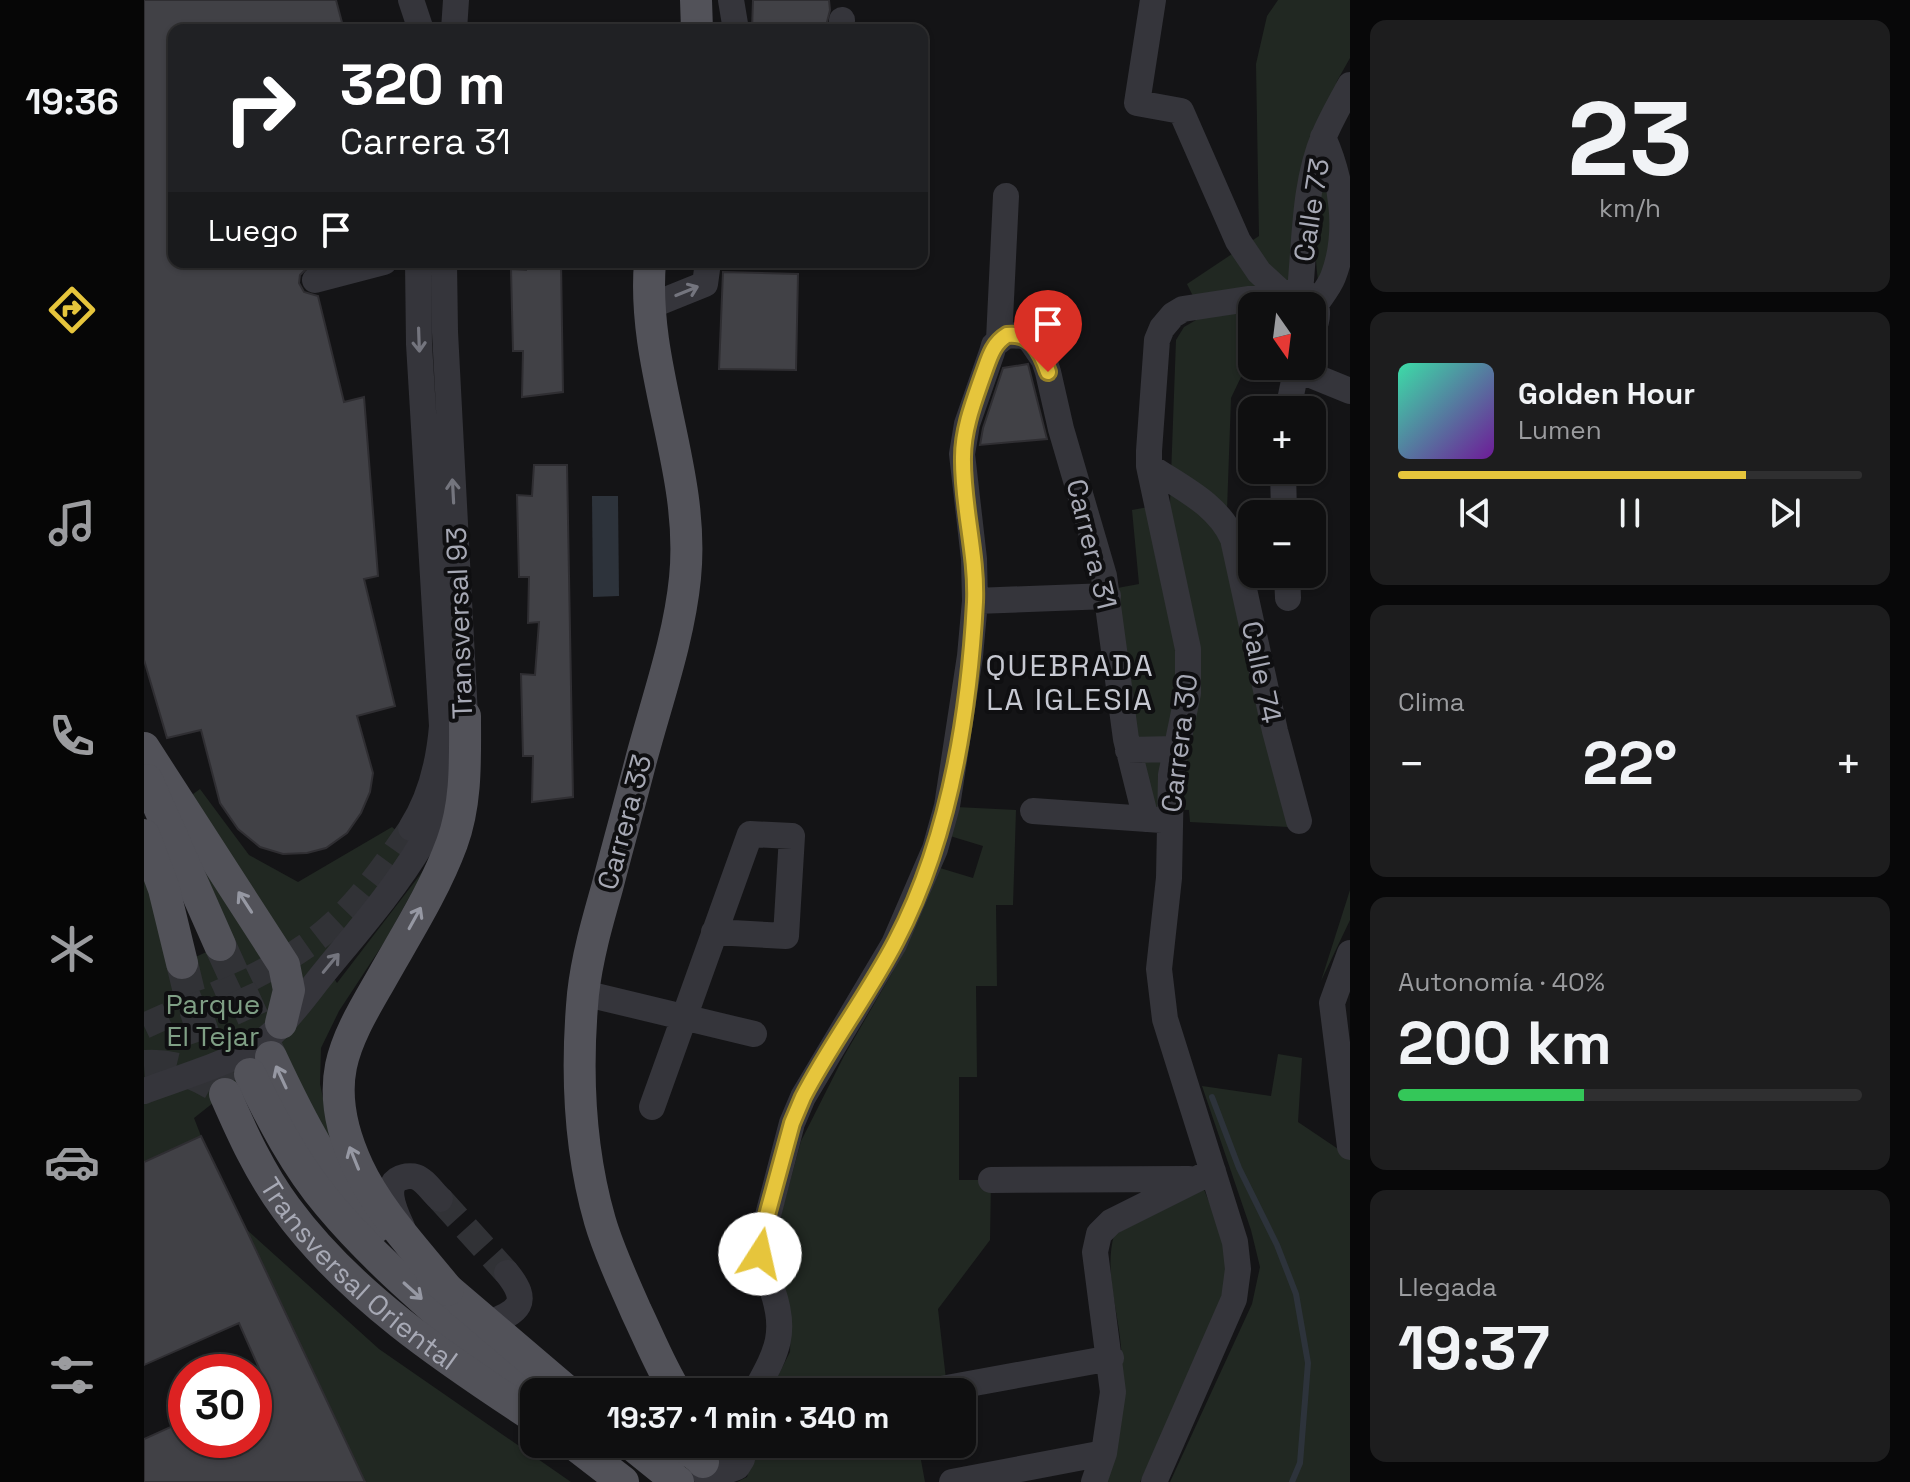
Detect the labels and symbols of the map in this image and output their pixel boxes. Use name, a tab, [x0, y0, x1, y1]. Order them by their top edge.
street label: Calle 73	[1285, 156, 1337, 264]
one-way arrow	[674, 283, 699, 298]
pin	[1014, 290, 1082, 372]
north arrow	[1238, 292, 1326, 380]
one-way arrow	[411, 326, 426, 353]
street label: Carrera 31	[1058, 475, 1126, 613]
one-way arrow	[446, 478, 461, 505]
street label: Transversal 93	[438, 526, 480, 720]
street label: Calle 74	[1234, 618, 1290, 726]
district label: QUEBRADA LA IGLESIA	[985, 646, 1155, 719]
street label: Carrera 30	[1153, 672, 1205, 814]
street label: Carrera 33	[589, 750, 659, 894]
one-way arrow	[237, 891, 253, 914]
one-way arrow	[408, 907, 423, 931]
one-way arrow	[322, 954, 340, 974]
park label: Parque El Tejar	[166, 986, 260, 1054]
one-way arrow	[273, 1065, 288, 1089]
one-way arrow	[346, 1146, 361, 1171]
street label: Transversal Oriental	[252, 1171, 465, 1378]
position arrow	[718, 1212, 802, 1296]
one-way arrow	[403, 1282, 423, 1300]
speed limit sign: 30	[168, 1354, 272, 1458]

